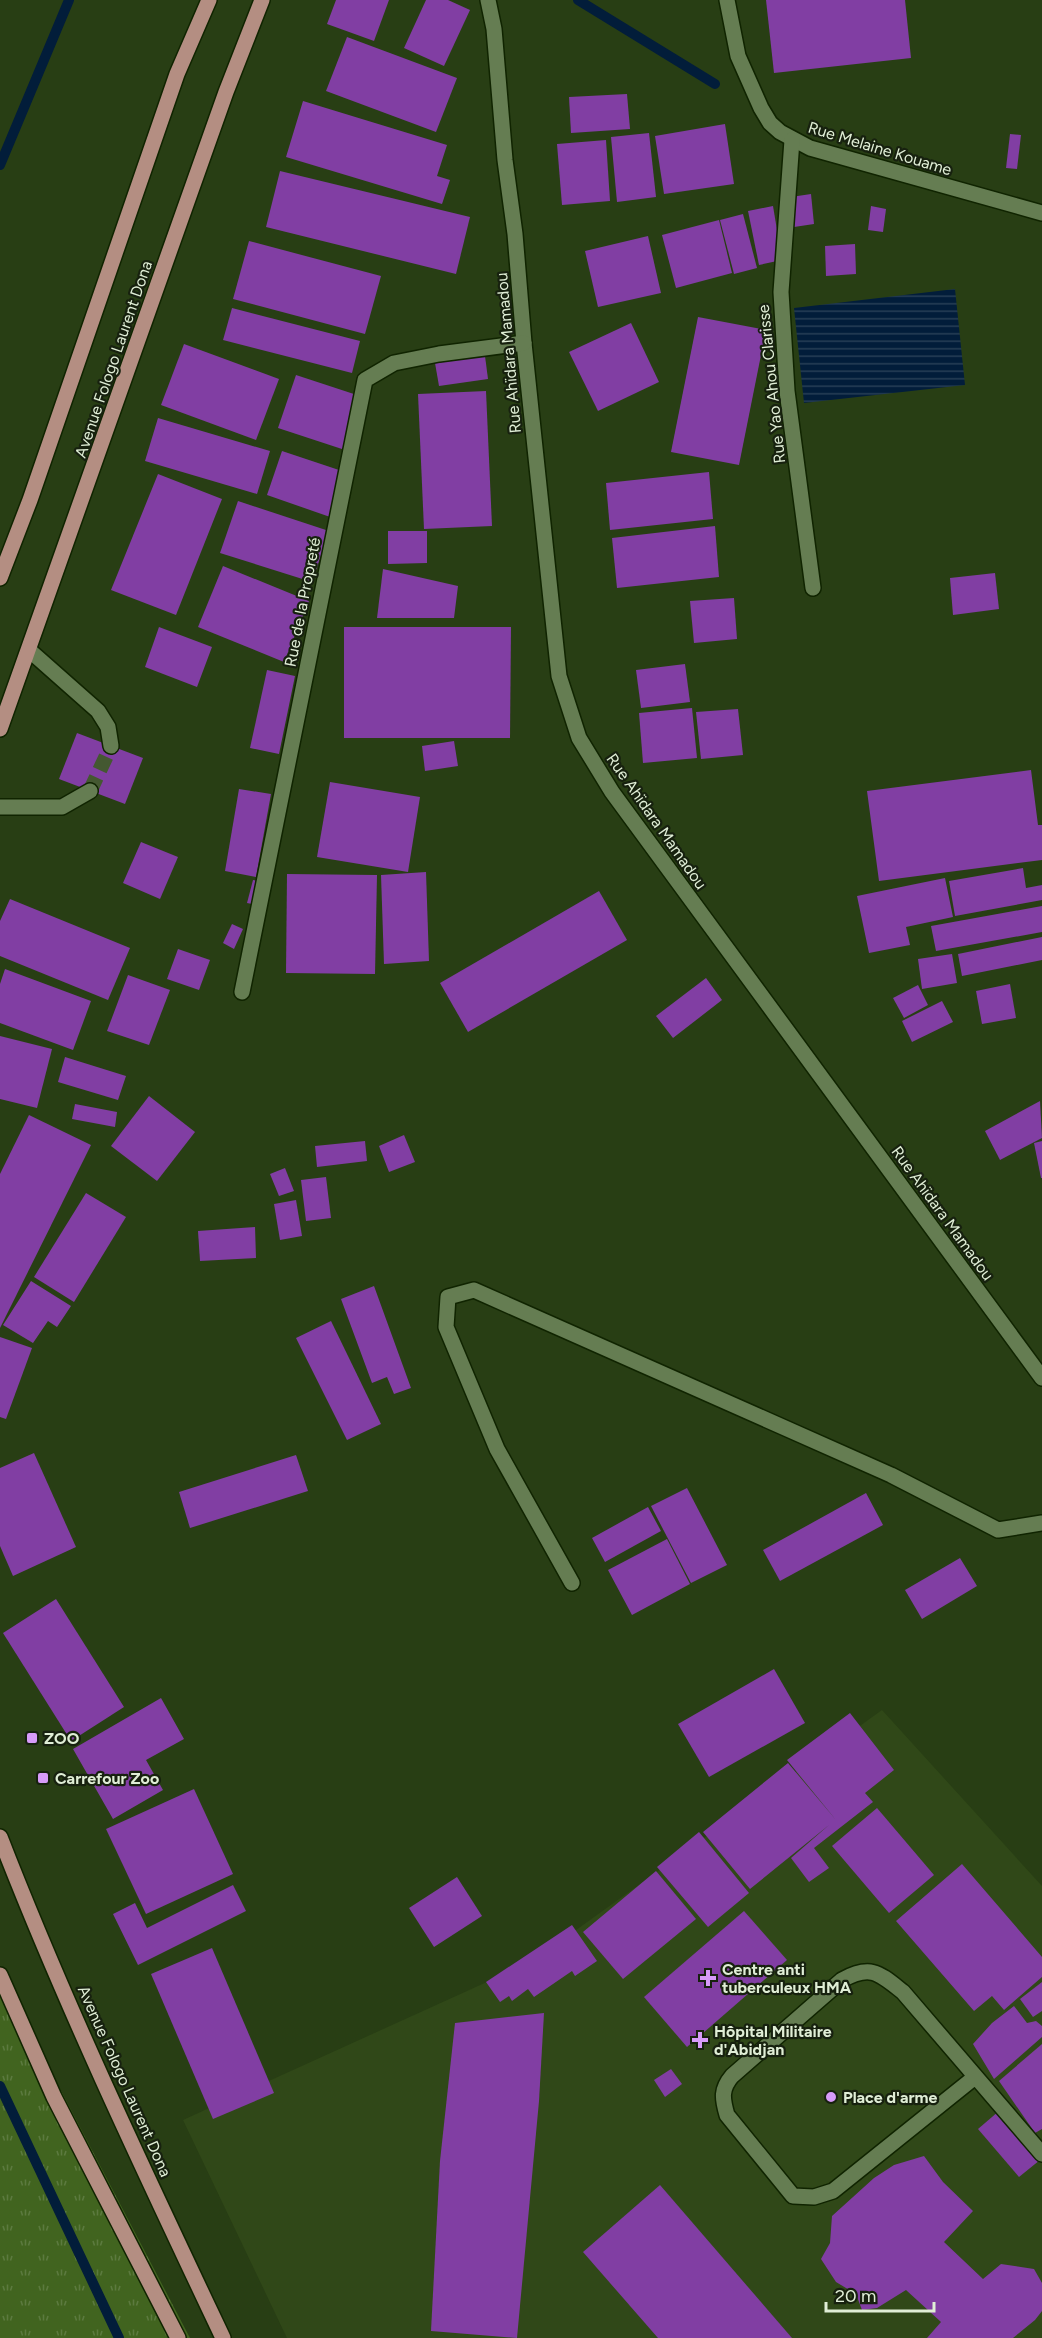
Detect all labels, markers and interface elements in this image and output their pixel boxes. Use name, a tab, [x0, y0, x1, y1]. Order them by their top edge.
street label: Rue Melaine Kouame	[806, 118, 954, 179]
street label: Avenue Fologo Laurent Dona	[71, 258, 156, 460]
street label: Rue Ahïdara Mamadou	[492, 272, 525, 434]
street label: Rue Yao Ahou Clarisse	[754, 303, 789, 464]
street label: Rue de la Propreté	[281, 535, 324, 668]
street label: Rue Ahïdara Mamadou	[603, 750, 711, 893]
street label: Rue Ahïdara Mamadou	[888, 1142, 998, 1284]
place label: ZOO	[44, 1729, 80, 1748]
marker: ZOO	[25, 1731, 39, 1745]
place label: Carrefour Zoo	[55, 1769, 159, 1788]
marker: Carrefour Zoo	[36, 1771, 50, 1785]
place label: Centre anti tuberculeux HMA	[722, 1960, 852, 1997]
marker: Centre anti tuberculeux HMA	[699, 1969, 717, 1987]
street label: Avenue Fologo Laurent Dona	[74, 1983, 175, 2180]
place label: Hôpital Militaire d'Abidjan	[714, 2022, 832, 2059]
marker: Hôpital Militaire d'Abidjan	[691, 2031, 709, 2049]
place label: Place d'arme	[843, 2088, 938, 2107]
marker: Place d'arme	[824, 2090, 838, 2104]
scale bar	[826, 2275, 934, 2313]
text: 20 m	[835, 2285, 876, 2307]

